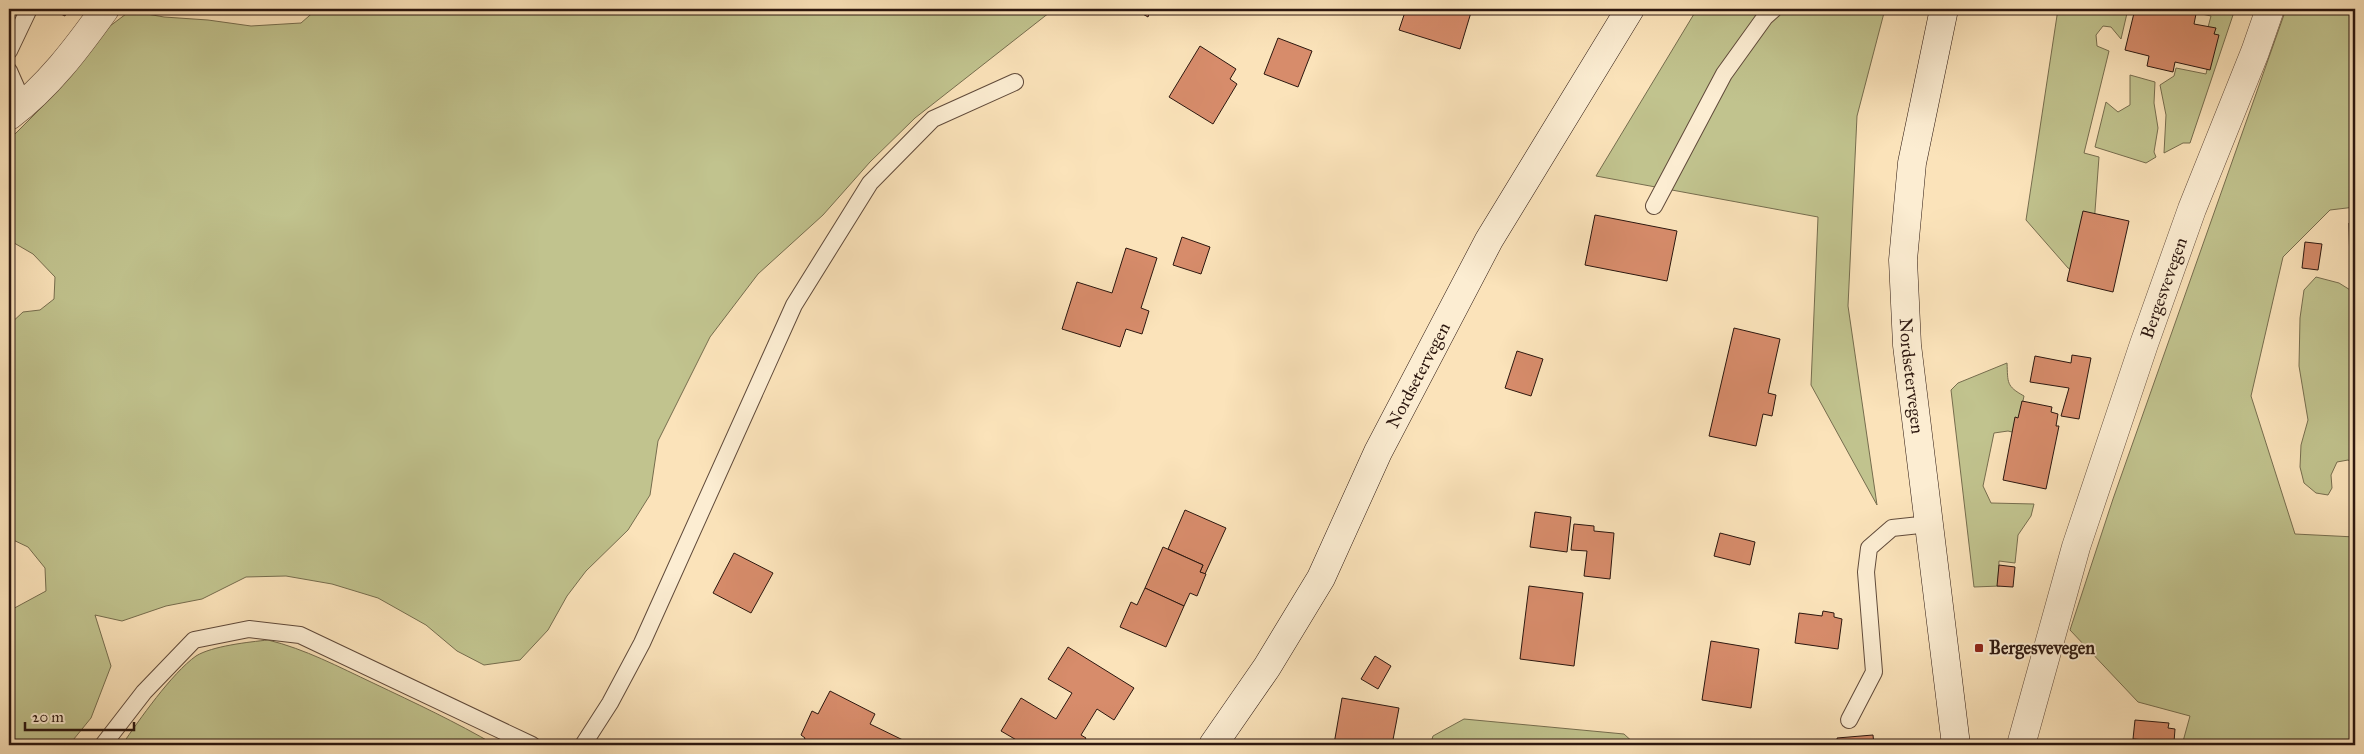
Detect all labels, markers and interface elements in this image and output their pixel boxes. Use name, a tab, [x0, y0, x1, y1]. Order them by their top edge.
street label: Bergesvevegen	[2136, 234, 2192, 342]
street label: Nordsetervegen	[1382, 318, 1455, 432]
street label: Nordsetervegen	[1895, 318, 1929, 435]
place label: Bergesvevegen	[1989, 637, 2095, 660]
marker: Bergesvevegen	[1973, 642, 1985, 654]
scale bar	[25, 699, 134, 731]
text: 20 m	[32, 708, 64, 726]

